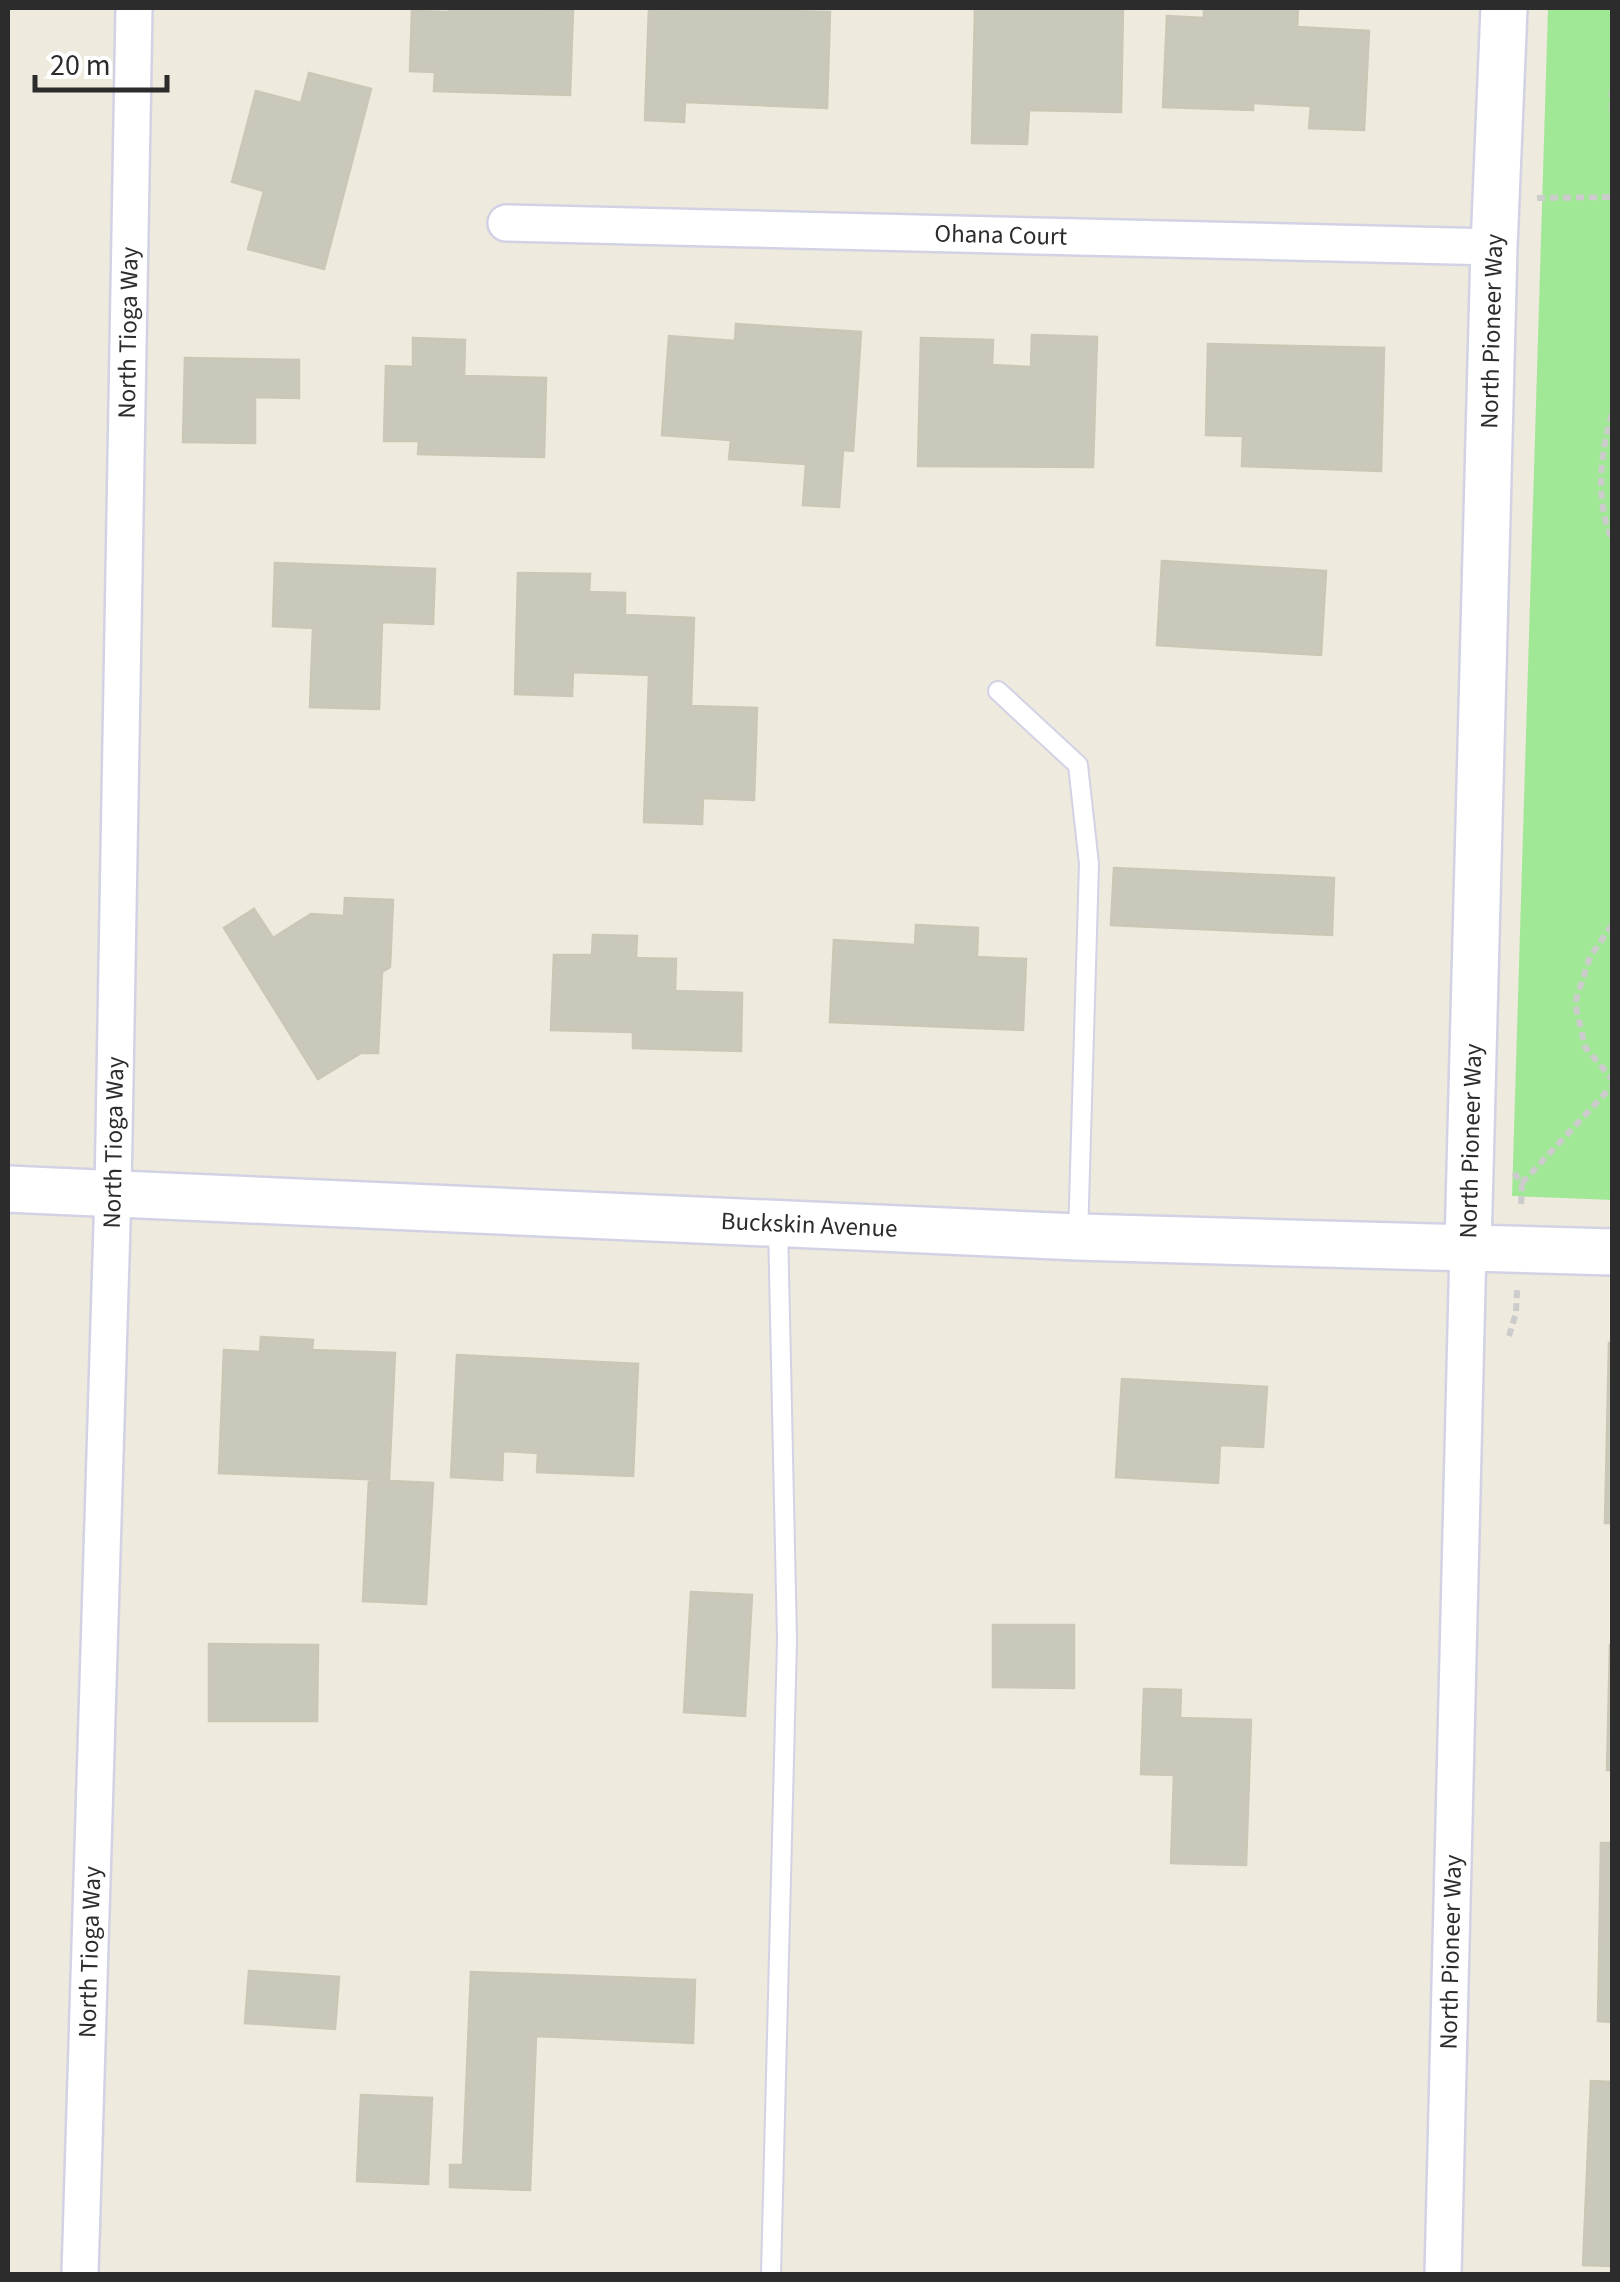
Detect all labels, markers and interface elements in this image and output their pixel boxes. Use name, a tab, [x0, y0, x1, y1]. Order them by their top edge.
scale bar	[35, 30, 168, 92]
text: 20 m	[50, 44, 111, 87]
street label: Ohana Court	[934, 215, 1068, 255]
street label: North Pioneer Way	[1471, 233, 1513, 429]
street label: North Tioga Way	[109, 246, 148, 419]
street label: North Pioneer Way	[1450, 1043, 1491, 1239]
street label: North Tioga Way	[94, 1056, 133, 1229]
street label: Buckskin Avenue	[720, 1203, 898, 1247]
street label: North Pioneer Way	[1430, 1854, 1471, 2050]
street label: North Tioga Way	[69, 1865, 110, 2039]

